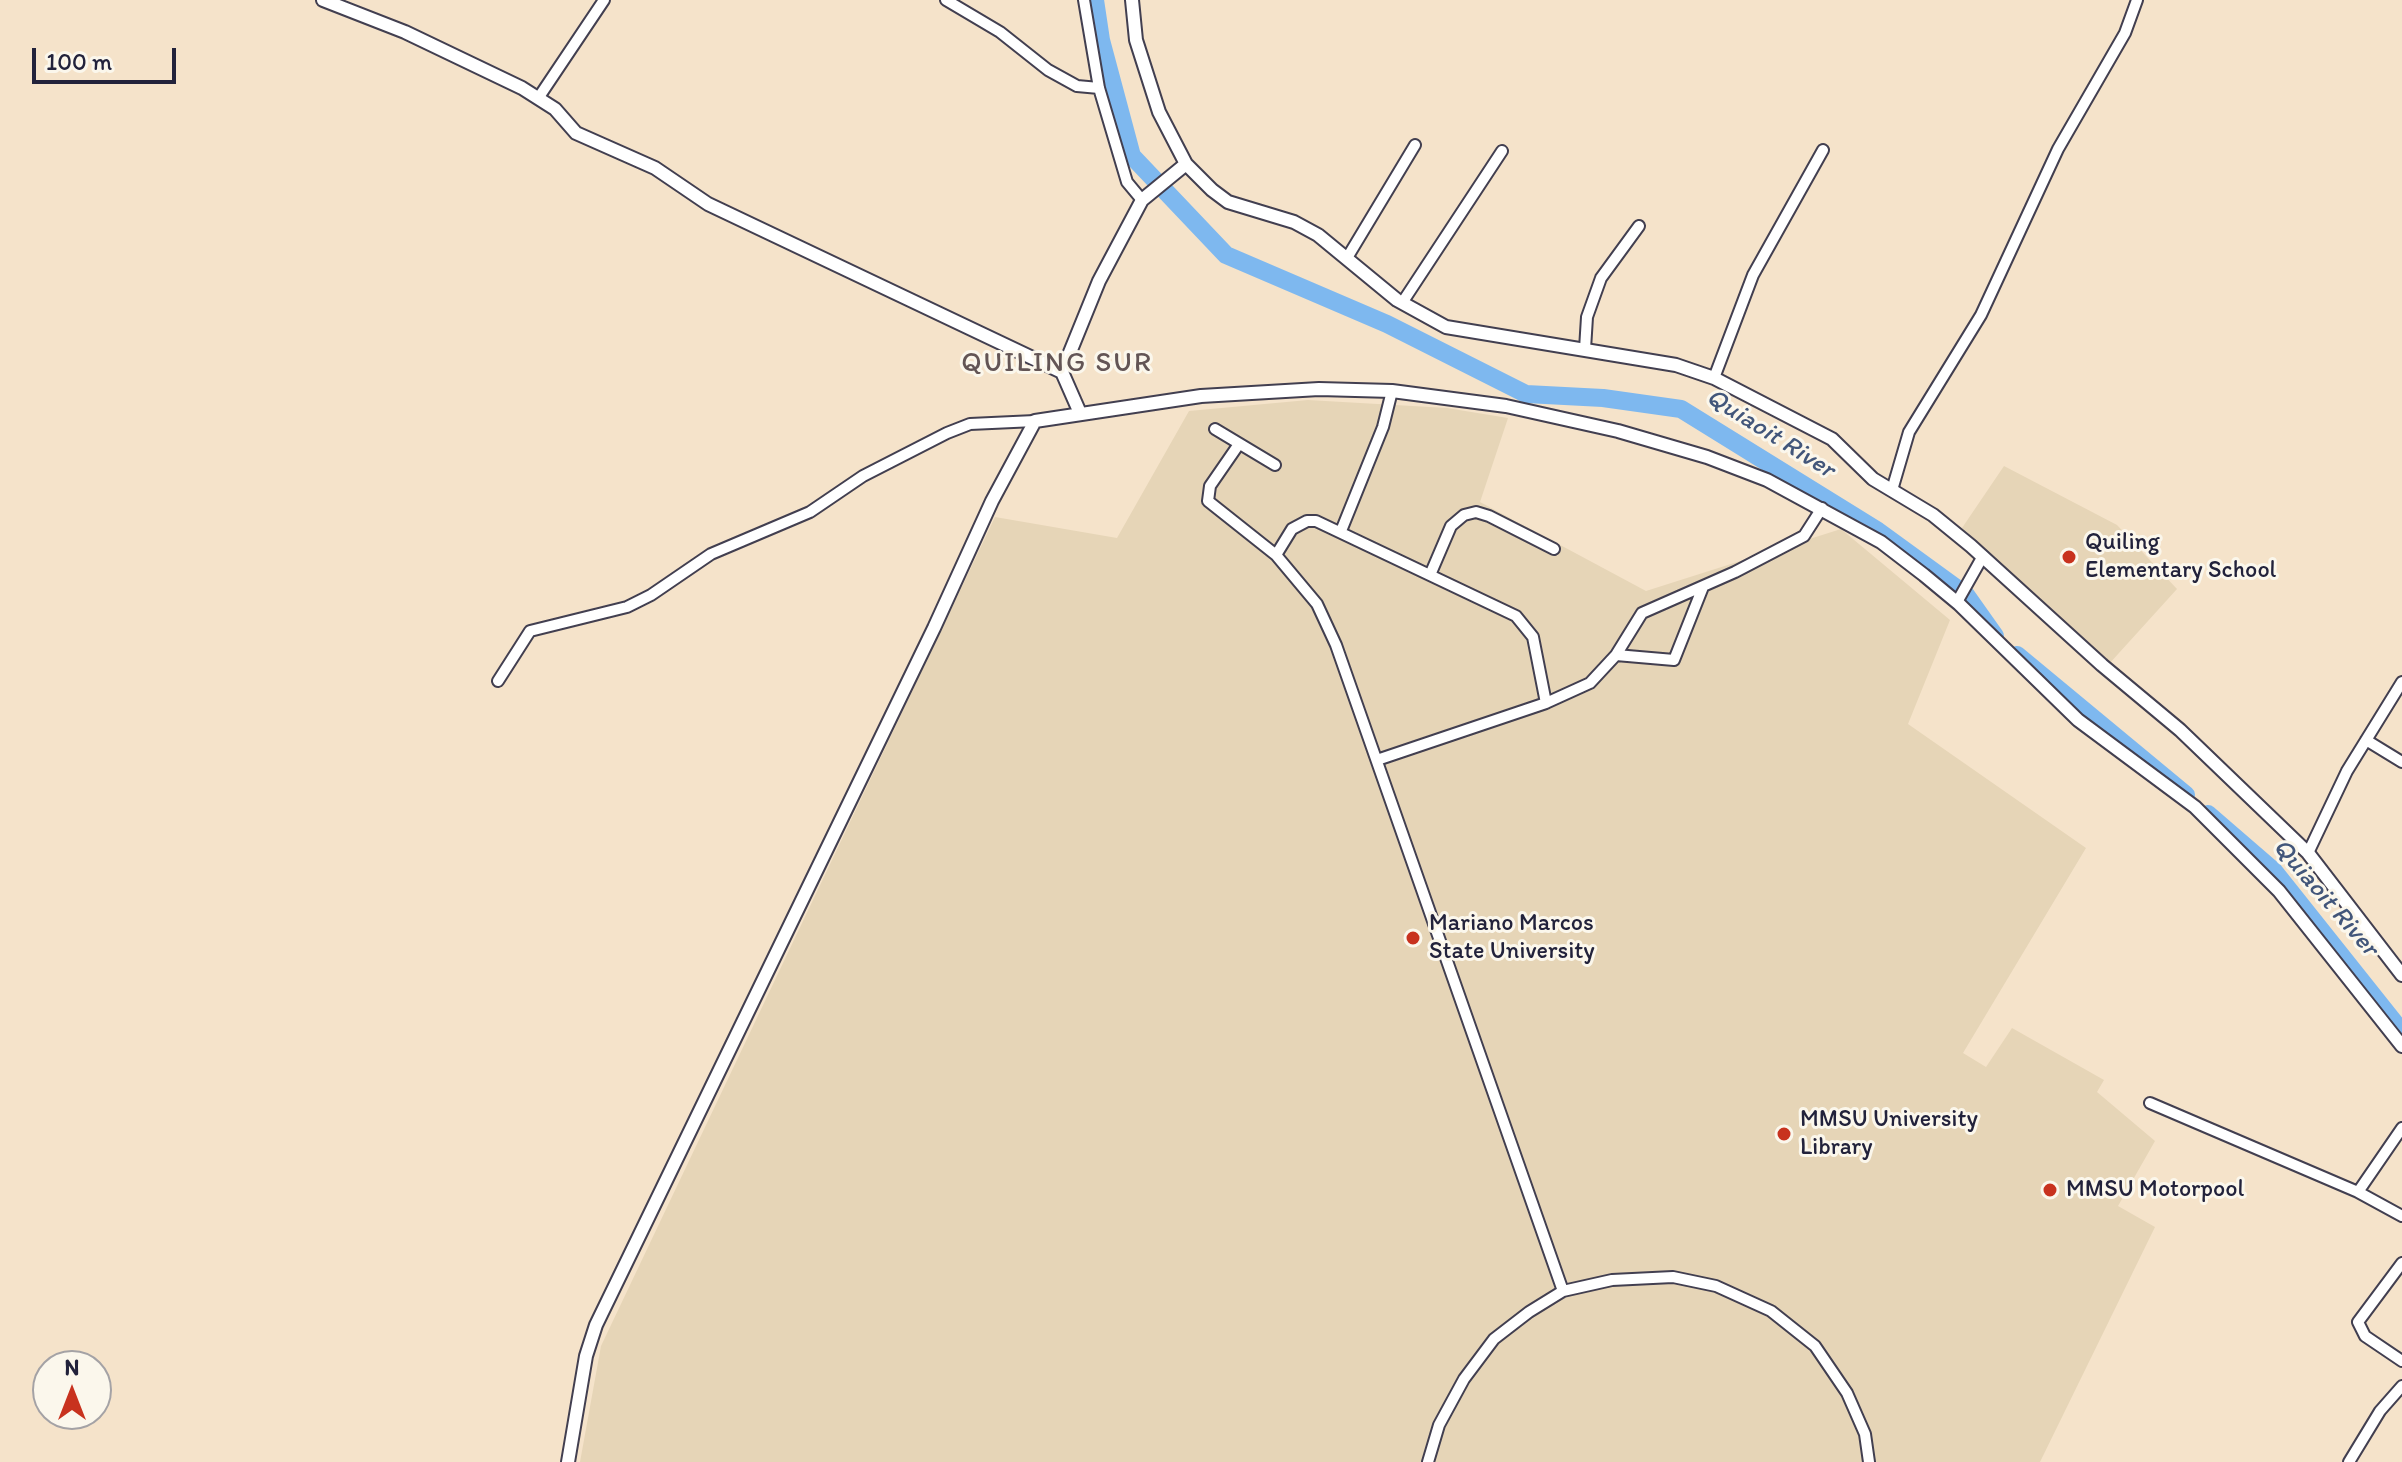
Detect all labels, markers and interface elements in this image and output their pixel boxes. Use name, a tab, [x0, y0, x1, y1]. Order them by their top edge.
scale bar	[36, 32, 180, 82]
text: 100 m	[46, 47, 112, 76]
district label: QUILING SUR	[963, 347, 1151, 381]
water label: Quiaoit River	[1700, 382, 1840, 486]
place label: Quiling Elementary School	[2085, 529, 2276, 585]
marker: Quiling Elementary School	[2060, 548, 2078, 566]
water label: Quiaoit River	[2265, 833, 2385, 963]
place label: Mariano Marcos State University	[1429, 910, 1595, 966]
marker: Mariano Marcos State University	[1404, 929, 1422, 947]
place label: MMSU University Library	[1800, 1106, 1978, 1162]
marker: MMSU University Library	[1775, 1125, 1793, 1143]
place label: MMSU Motorpool	[2066, 1176, 2244, 1204]
marker: MMSU Motorpool	[2041, 1181, 2059, 1199]
north arrow	[32, 1350, 112, 1430]
text: N	[65, 1354, 79, 1381]

